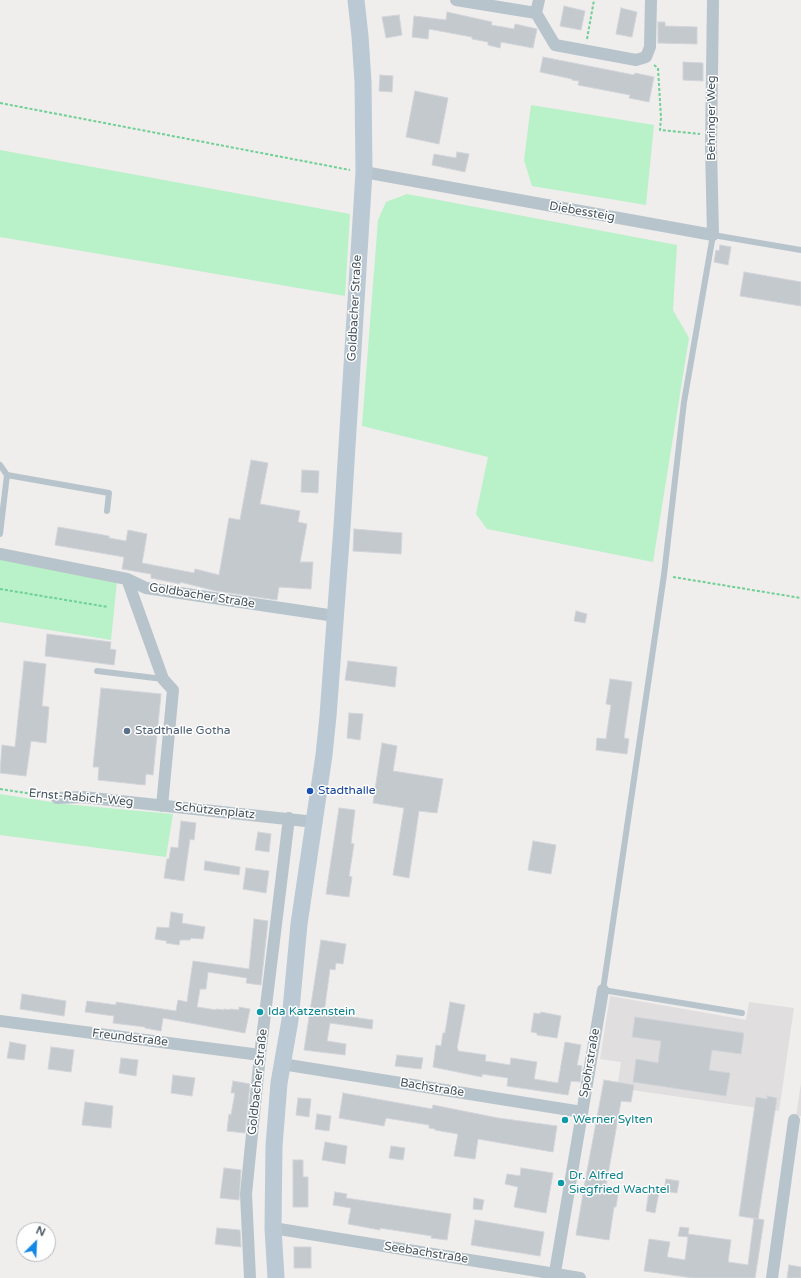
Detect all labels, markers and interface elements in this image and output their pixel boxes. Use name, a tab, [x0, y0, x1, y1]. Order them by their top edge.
street label: Behringer Weg	[705, 75, 719, 161]
street label: Diebessteig	[548, 199, 616, 225]
street label: Goldbacher Straße	[345, 254, 365, 362]
street label: Goldbacher Straße	[148, 581, 256, 611]
place label: Stadthalle Gotha	[135, 724, 231, 738]
marker: Stadthalle Gotha	[122, 726, 132, 736]
place label: Stadthalle	[318, 784, 375, 798]
street label: Ernst-Rabich-Weg	[28, 786, 134, 810]
marker: Stadthalle	[305, 786, 315, 796]
street label: Schützenplatz	[174, 800, 256, 822]
place label: Ida Katzenstein	[268, 1005, 355, 1019]
marker: Ida Katzenstein	[255, 1007, 265, 1017]
street label: Freundstraße	[91, 1026, 169, 1050]
street label: Spohrstraße	[577, 1027, 603, 1099]
street label: Goldbacher Straße	[245, 1028, 271, 1136]
street label: Bachstraße	[399, 1076, 465, 1100]
place label: Werner Sylten	[573, 1113, 653, 1127]
marker: Werner Sylten	[560, 1115, 570, 1125]
place label: Dr. Alfred Siegfried Wachtel	[569, 1169, 670, 1197]
marker: Dr. Alfred Siegfried Wachtel	[556, 1178, 566, 1188]
north arrow	[16, 1222, 56, 1262]
text: N	[34, 1224, 47, 1239]
street label: Seebachstraße	[383, 1239, 469, 1267]

